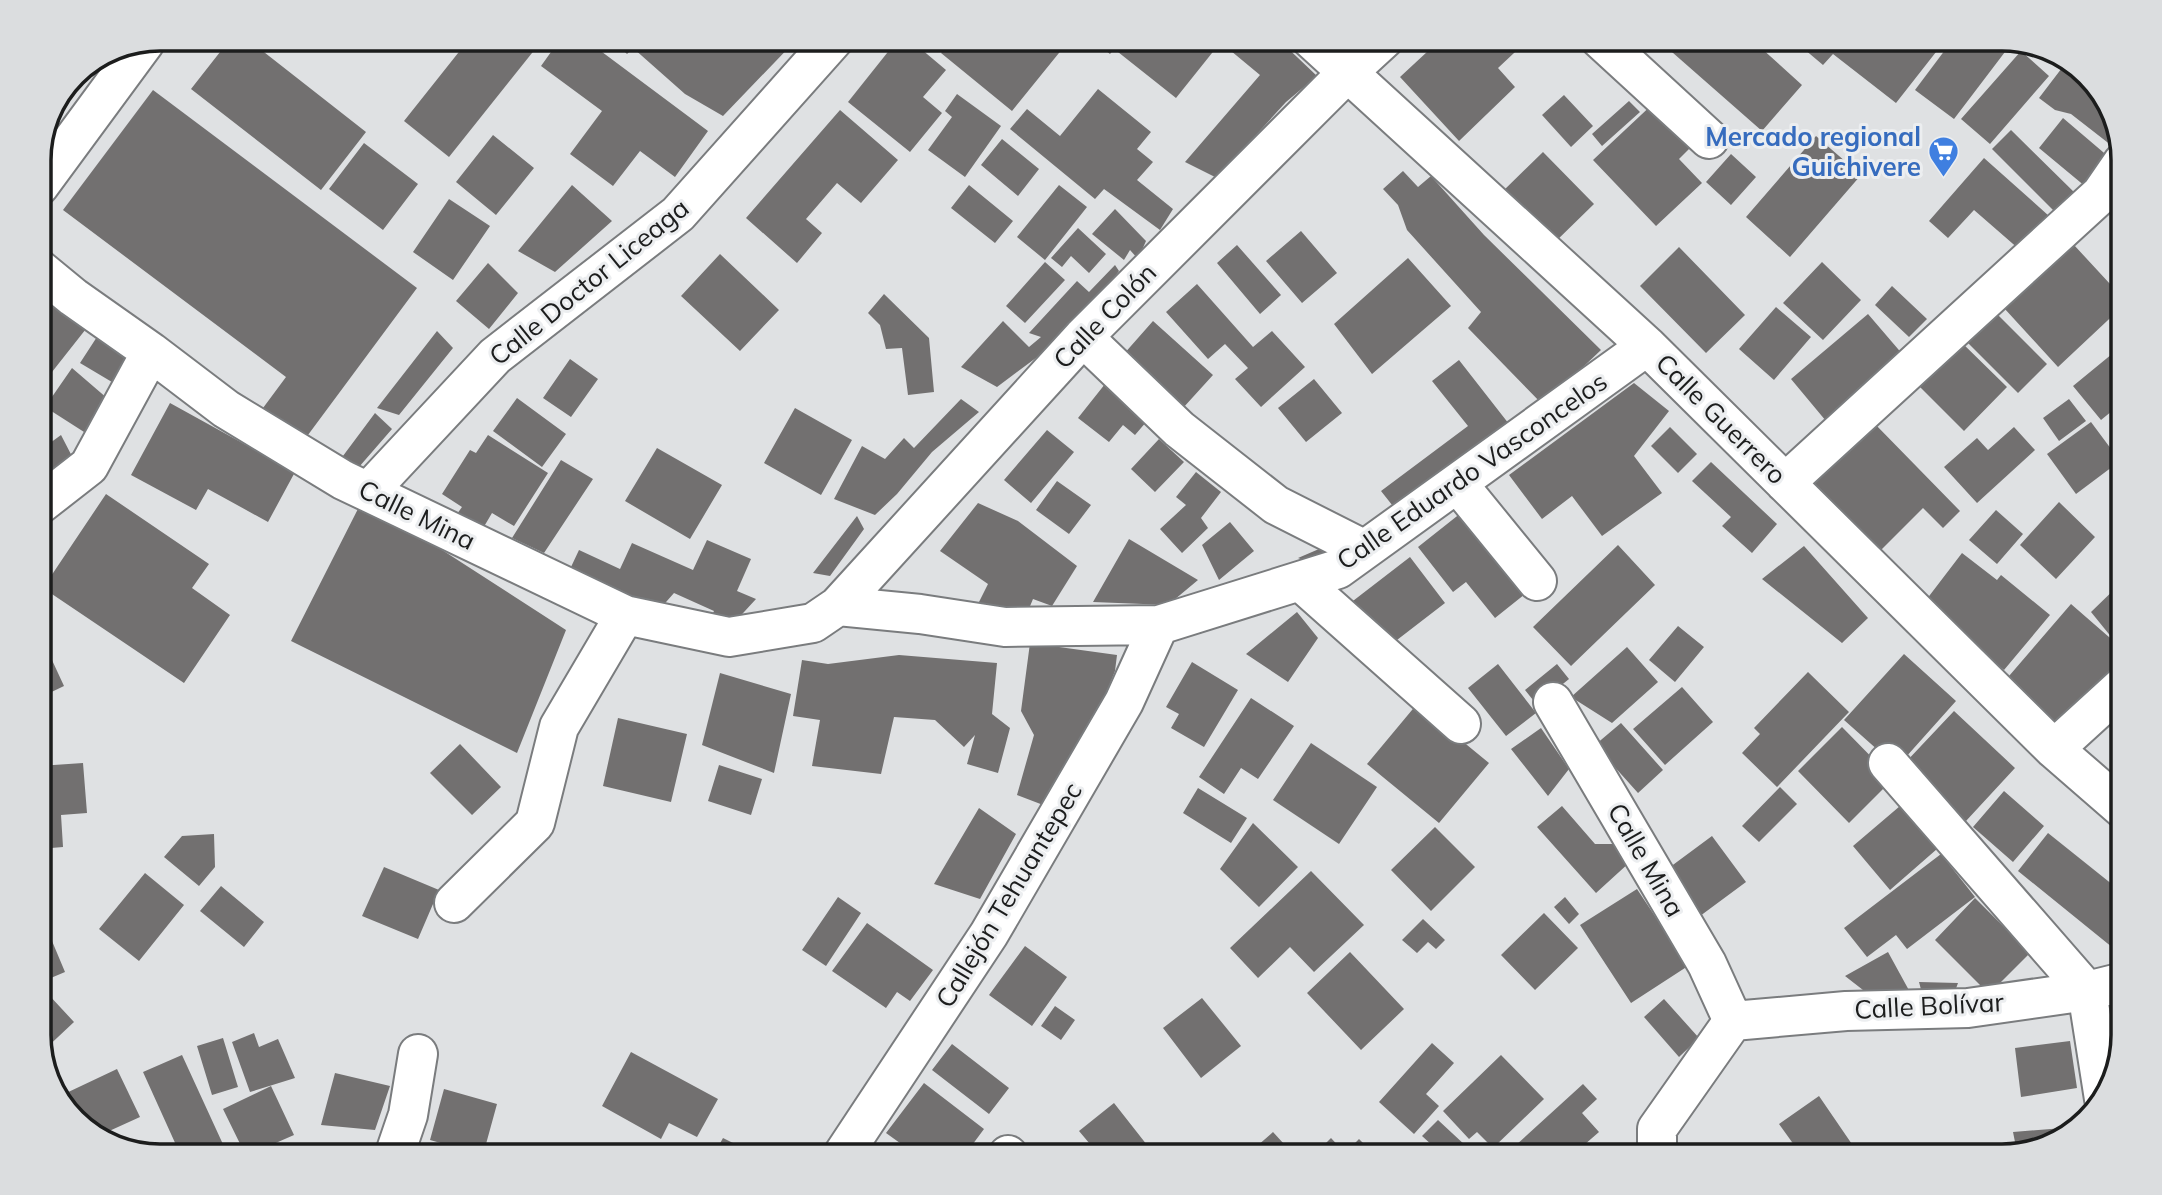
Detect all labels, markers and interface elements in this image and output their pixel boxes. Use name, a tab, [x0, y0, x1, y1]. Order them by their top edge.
place label: Mercado regional Guichivere	[1705, 120, 1921, 183]
supermarket icon: Mercado regional Guichivere	[1927, 135, 1961, 179]
street label: Calle Doctor Liceaga	[482, 191, 695, 372]
street label: Calle Colón	[1046, 256, 1163, 375]
street label: Calle Guerrero	[1649, 346, 1794, 491]
street label: Calle Eduardo Vasconcelos	[1330, 365, 1613, 577]
street label: Calle Mina	[354, 472, 481, 557]
street label: Callejón Tehuantepec	[928, 776, 1089, 1013]
street label: Calle Mina	[1601, 797, 1692, 922]
street label: Calle Bolívar	[1853, 985, 2005, 1026]

